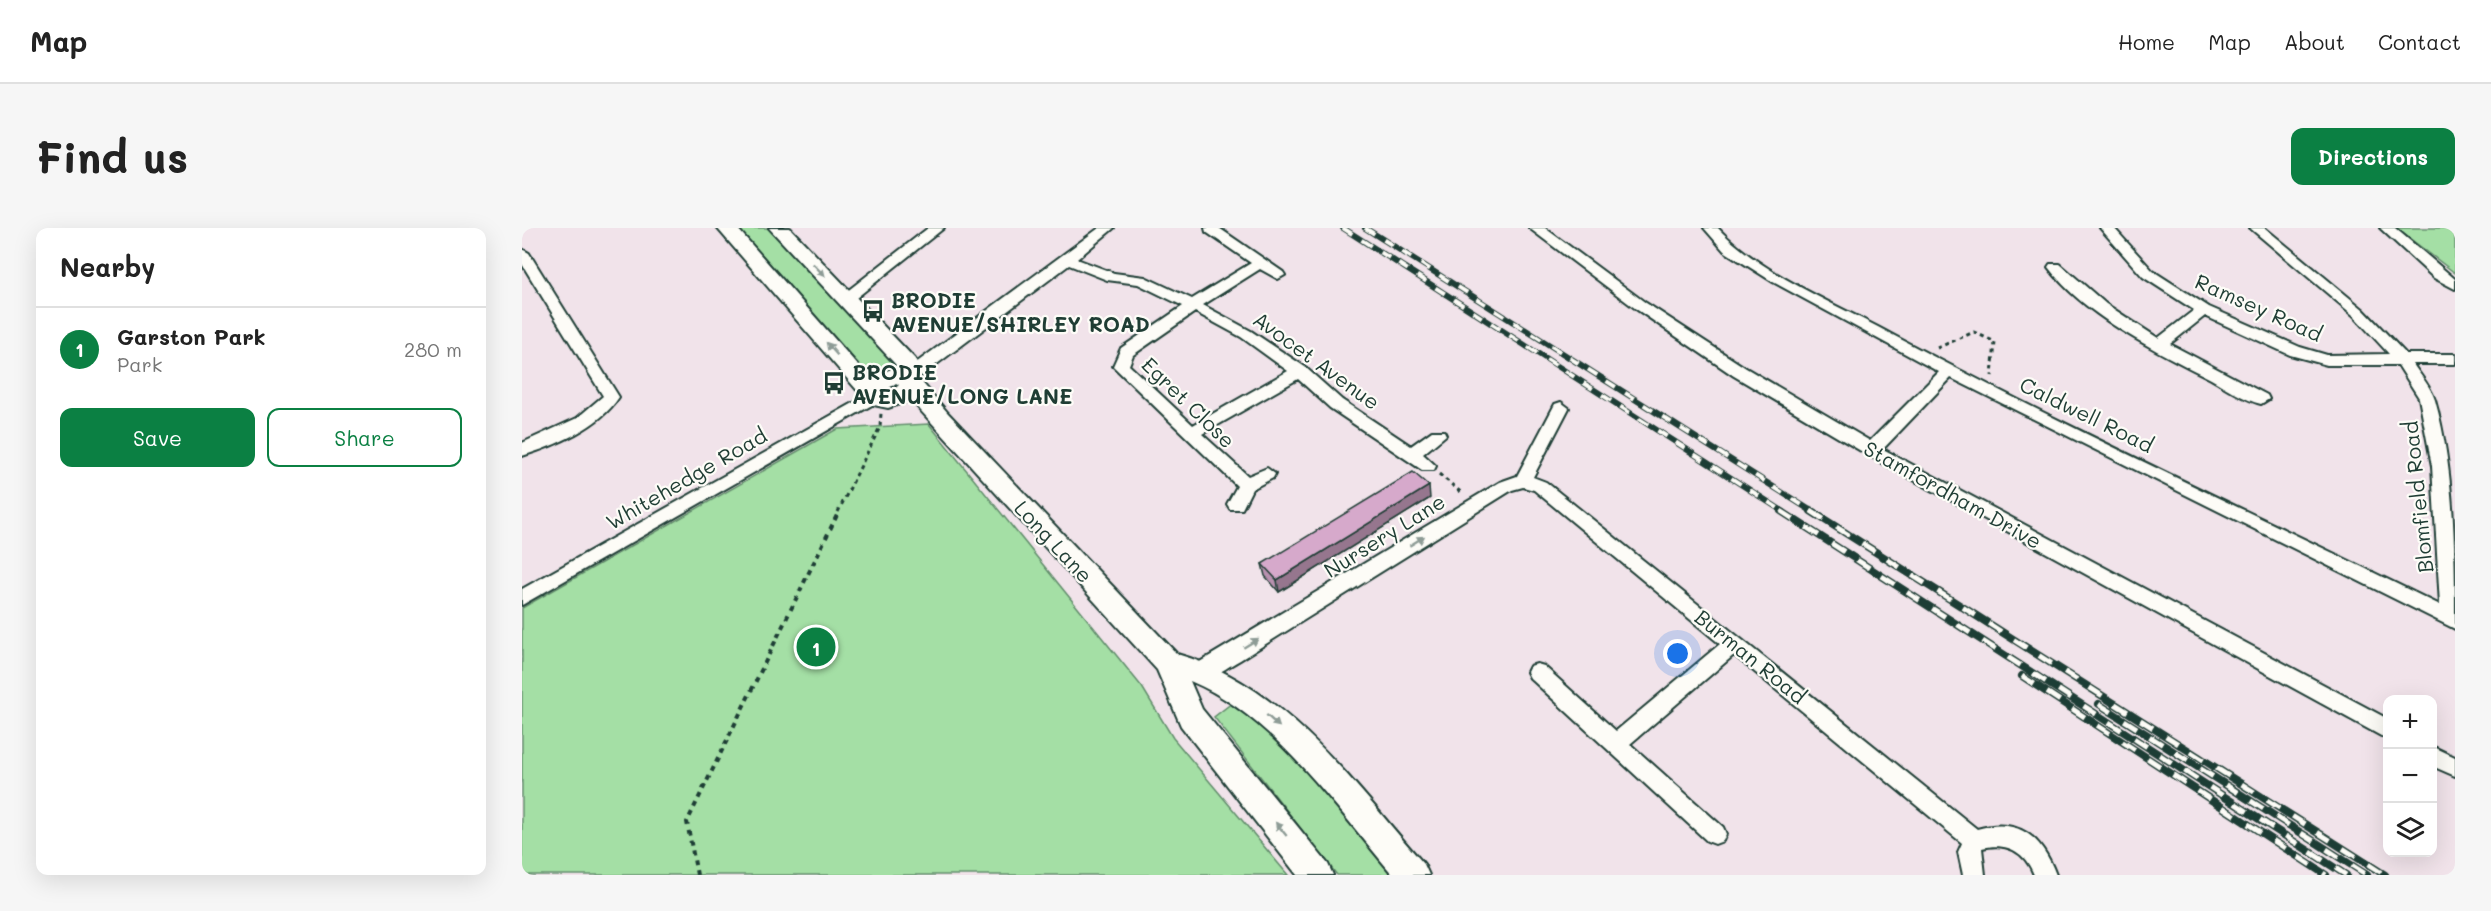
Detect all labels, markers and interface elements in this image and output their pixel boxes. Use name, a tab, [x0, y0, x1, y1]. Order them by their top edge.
text: Map	[30, 23, 87, 59]
text: Home	[2118, 28, 2175, 55]
text: Map	[2208, 28, 2251, 55]
text: About	[2284, 28, 2345, 55]
text: Contact	[2378, 28, 2461, 55]
button: Directions	[2291, 128, 2455, 185]
text: Find us	[36, 129, 188, 184]
text: Nearby	[60, 250, 155, 284]
one-way arrow	[812, 263, 826, 277]
street label: Ramsey Road	[2191, 267, 2327, 347]
place label: BRODIE AVENUE/SHIRLEY ROAD	[891, 286, 1150, 337]
bus stop icon: BRODIE AVENUE/SHIRLEY ROAD	[860, 298, 886, 324]
street label: Avocet Avenue	[1248, 305, 1386, 415]
text: Garston Park	[117, 322, 266, 351]
text: 1	[75, 336, 84, 362]
text: 280 m	[404, 336, 462, 362]
one-way arrow	[826, 342, 839, 357]
text: Park	[117, 351, 162, 377]
street label: Egret Close	[1137, 351, 1241, 453]
place label: BRODIE AVENUE/LONG LANE	[852, 358, 1072, 409]
bus stop icon: BRODIE AVENUE/LONG LANE	[821, 370, 847, 396]
street label: Caldwell Road	[2016, 370, 2158, 458]
button: Save	[60, 408, 255, 467]
button: Share	[267, 408, 462, 467]
street label: Blomfield Road	[2396, 420, 2438, 574]
street label: Whitehedge Road	[601, 421, 771, 535]
street label: Stamfordham Drive	[1859, 434, 2047, 554]
street label: Nursery Lane	[1318, 487, 1450, 583]
street label: Long Lane	[1009, 494, 1099, 588]
one-way arrow	[1409, 535, 1425, 546]
street label: Burman Road	[1690, 603, 1812, 709]
pin: 1	[796, 624, 836, 670]
one-way arrow	[1243, 638, 1259, 649]
your location	[1663, 639, 1692, 668]
map controls	[2383, 695, 2437, 857]
button: +	[2383, 695, 2437, 749]
one-way arrow	[1266, 714, 1281, 728]
button: −	[2383, 749, 2437, 803]
button: layers	[2383, 803, 2437, 857]
one-way arrow	[1275, 822, 1287, 837]

